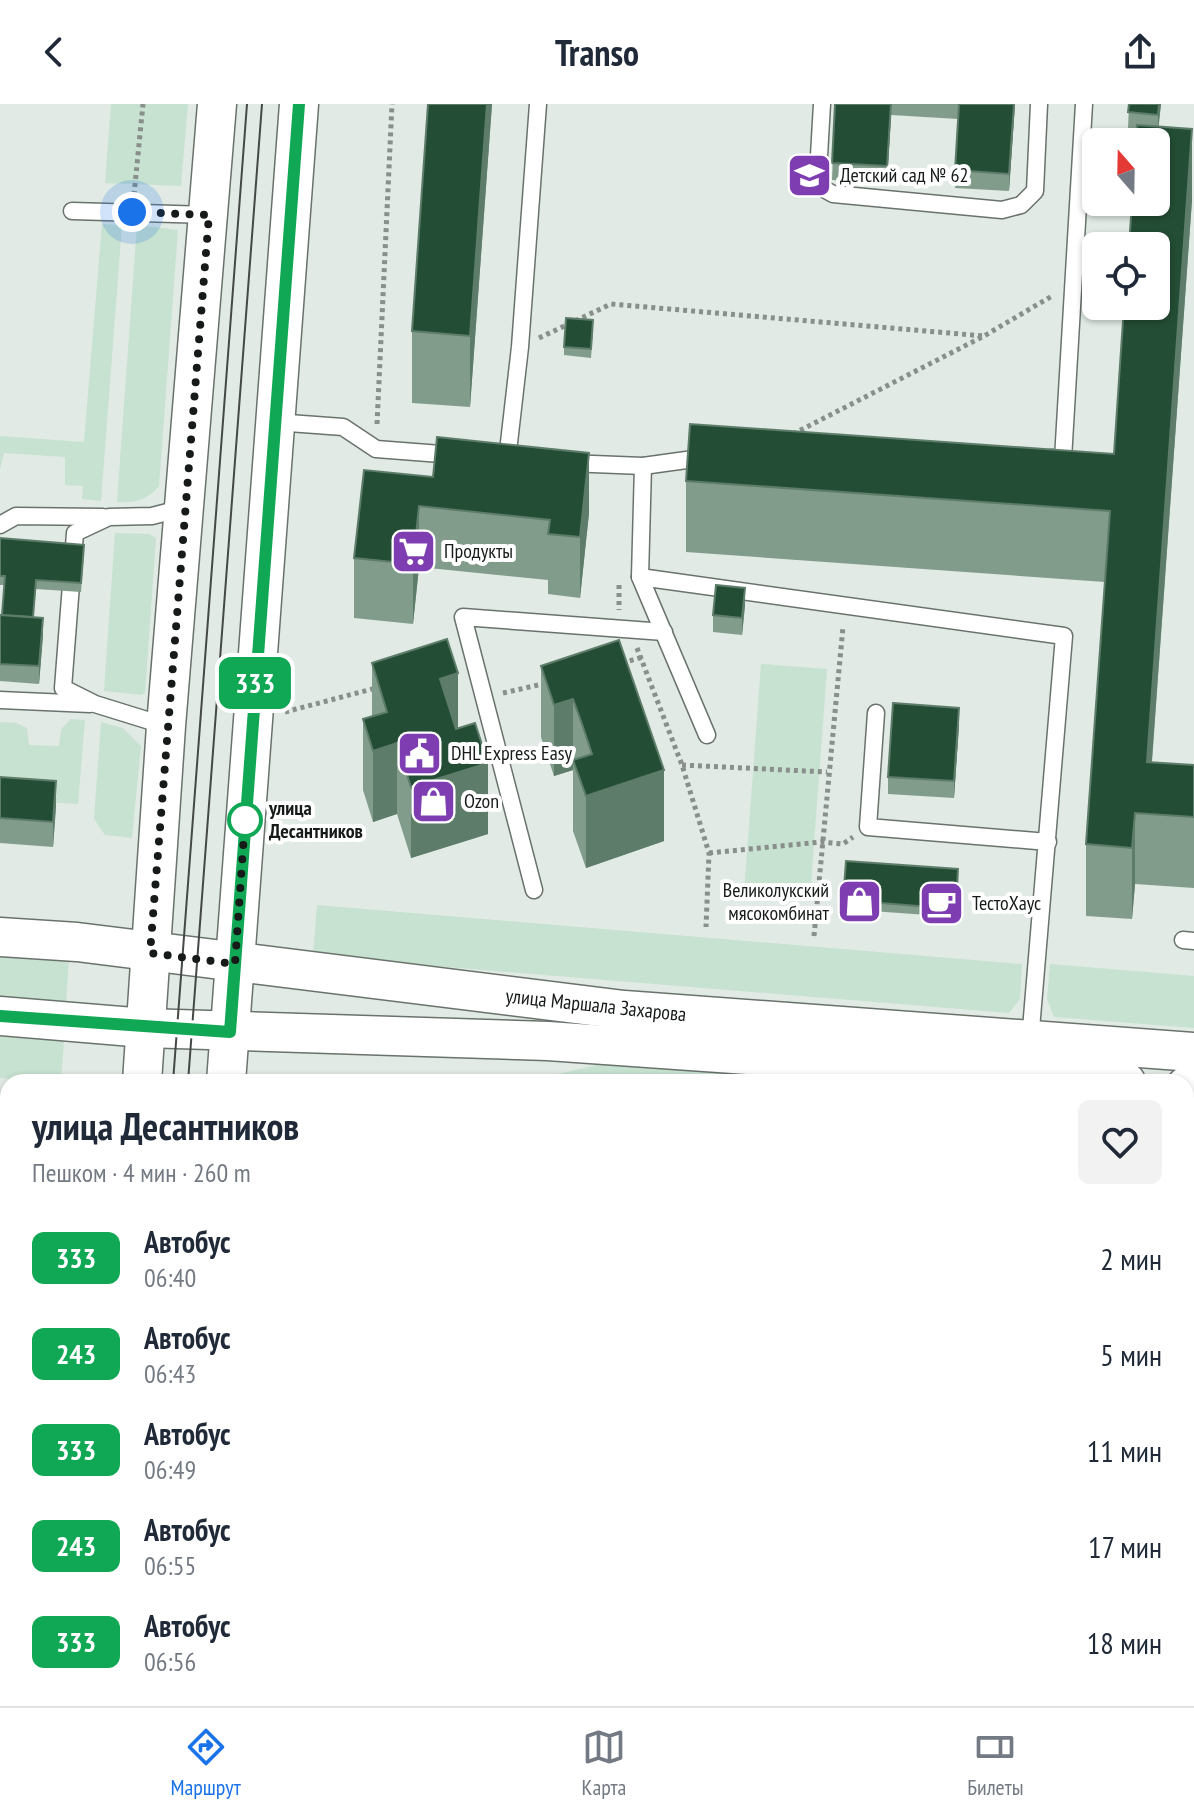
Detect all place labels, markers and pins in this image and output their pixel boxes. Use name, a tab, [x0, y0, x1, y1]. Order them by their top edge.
school or university icon: Детский сад № 62	[785, 151, 833, 199]
place label: Детский сад № 62	[840, 162, 968, 188]
supermarket icon: Продукты	[389, 527, 437, 575]
place label: Продукты	[444, 538, 513, 564]
public building icon: DHL Express Easy	[396, 729, 444, 777]
place label: DHL Express Easy	[451, 740, 572, 766]
shop icon: Ozon	[409, 777, 457, 825]
place label: Ozon	[464, 788, 499, 814]
place label: улица Десантников	[268, 795, 363, 844]
marker: улица Десантников	[228, 803, 262, 837]
place label: Великолукский мясокомбинат	[723, 877, 830, 926]
shop icon: Великолукский мясокомбинат	[836, 877, 884, 925]
cafe icon: ТестоХаус	[917, 879, 965, 927]
place label: ТестоХаус	[972, 890, 1041, 916]

